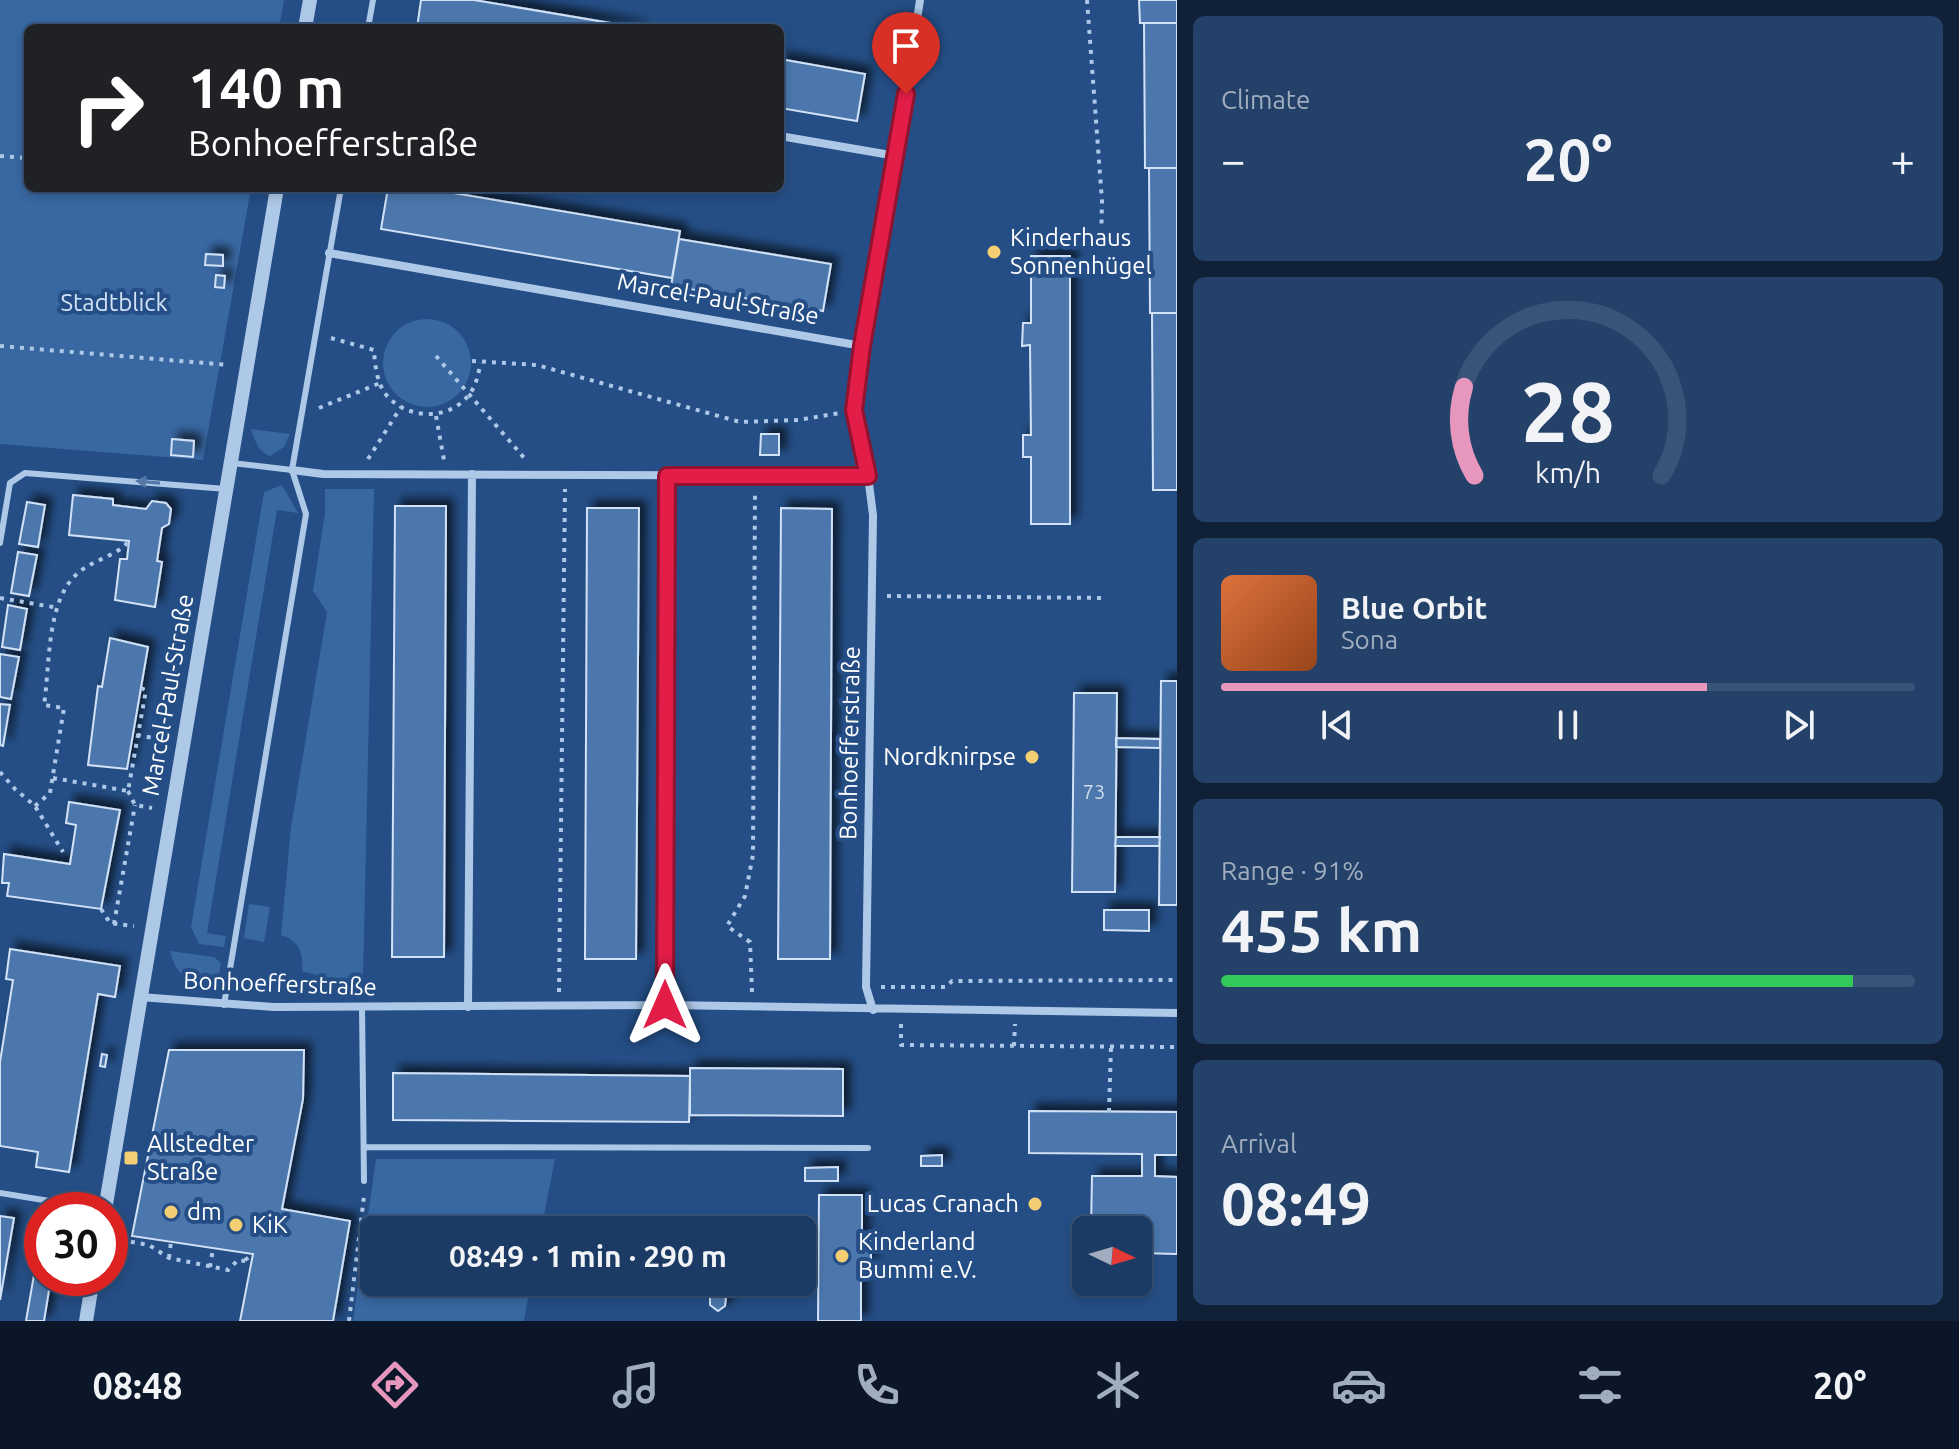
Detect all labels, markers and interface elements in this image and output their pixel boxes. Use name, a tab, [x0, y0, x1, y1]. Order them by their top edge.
pin	[872, 12, 940, 94]
icon: arrive	[884, 24, 928, 68]
icon: right	[56, 56, 160, 160]
text: 140 m	[188, 56, 344, 119]
text: Climate	[1221, 85, 1310, 114]
text: Bonhoefferstraße	[188, 122, 478, 163]
text: 20°	[1524, 125, 1612, 192]
text: −	[1221, 135, 1246, 184]
text: +	[1890, 135, 1915, 184]
place label: Kinderhaus Sonnenhügel	[1010, 224, 1152, 279]
marker: Kinderhaus Sonnenhügel	[985, 243, 1003, 261]
street label: Marcel-Paul-Straße	[615, 267, 821, 330]
park label: Stadtblick	[60, 289, 168, 316]
text: 28	[1521, 363, 1615, 457]
text: km/h	[1535, 456, 1601, 488]
one-way arrow	[135, 475, 160, 488]
text: Blue Orbit	[1341, 591, 1487, 625]
street label: Marcel-Paul-Straße	[136, 592, 199, 798]
text: Sona	[1341, 625, 1398, 654]
street label: Bonhoefferstraße	[834, 646, 865, 840]
icon: previous	[1315, 703, 1359, 747]
icon: pause	[1546, 703, 1590, 747]
icon: next	[1777, 703, 1821, 747]
place label: Nordknirpse	[883, 743, 1016, 770]
marker: Nordknirpse	[1023, 748, 1041, 766]
house number: 73	[1083, 780, 1105, 803]
text: Range · 91%	[1221, 856, 1364, 885]
text: 455 km	[1221, 896, 1422, 963]
position arrow	[623, 963, 707, 1047]
street label: Bonhoefferstraße	[183, 967, 377, 1000]
text: Arrival	[1221, 1129, 1297, 1158]
place label: Allstedter Straße	[147, 1130, 254, 1185]
marker: Allstedter Straße	[122, 1149, 140, 1167]
text: 08:49	[1221, 1169, 1371, 1236]
place label: Lucas Cranach	[867, 1190, 1019, 1217]
speed limit sign: 30	[24, 1192, 128, 1296]
marker: Lucas Cranach	[1026, 1195, 1044, 1213]
place label: dm	[187, 1198, 222, 1225]
marker: dm	[162, 1203, 180, 1221]
place label: KiK	[252, 1211, 288, 1238]
marker: KiK	[227, 1216, 245, 1234]
north arrow	[1072, 1216, 1152, 1296]
map controls	[1072, 1216, 1152, 1296]
place label: Kinderland Bummi e.V.	[858, 1228, 977, 1283]
text: 08:49 · 1 min · 290 m	[449, 1239, 727, 1273]
marker: Kinderland Bummi e.V.	[833, 1247, 851, 1265]
icon: directions	[367, 1357, 423, 1413]
icon: music	[608, 1357, 664, 1413]
icon: phone	[849, 1357, 905, 1413]
icon: climate	[1090, 1357, 1146, 1413]
icon: car	[1331, 1357, 1387, 1413]
icon: filters	[1572, 1357, 1628, 1413]
text: 08:48	[92, 1365, 183, 1406]
text: 20°	[1813, 1365, 1866, 1406]

